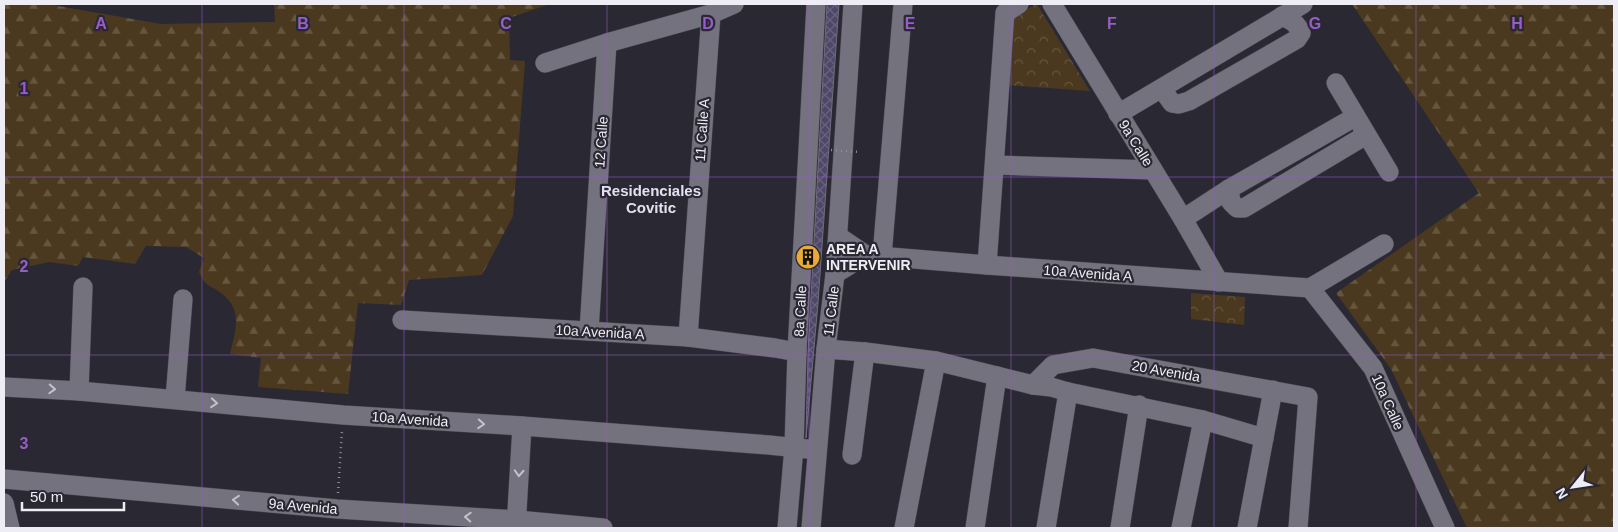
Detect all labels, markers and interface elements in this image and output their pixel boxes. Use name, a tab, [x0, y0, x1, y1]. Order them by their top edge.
text: A	[95, 15, 107, 32]
text: B	[297, 15, 309, 32]
text: C	[500, 15, 512, 32]
text: D	[702, 15, 714, 32]
text: E	[905, 15, 916, 32]
text: F	[1107, 15, 1117, 32]
text: G	[1309, 15, 1321, 32]
text: H	[1511, 15, 1523, 32]
text: 1	[20, 80, 29, 97]
street label: 11 Calle A	[692, 97, 712, 162]
street label: 12 Calle	[591, 116, 611, 168]
street label: 9a Calle	[1116, 117, 1157, 169]
district label: Residenciales Covitic	[601, 182, 701, 216]
place label: AREA A INTERVENIR	[826, 241, 911, 273]
building icon: AREA A INTERVENIR	[795, 244, 821, 270]
text: 2	[20, 258, 29, 275]
street label: 10a Avenida A	[1043, 262, 1134, 284]
street label: 8a Calle	[791, 285, 809, 337]
street label: 11 Calle	[820, 285, 842, 337]
street label: 10a Avenida A	[555, 322, 646, 342]
street label: 20 Avenida	[1131, 357, 1202, 385]
street label: 10a Calle	[1369, 372, 1407, 432]
one-way arrow	[49, 384, 57, 395]
one-way arrow	[211, 397, 219, 408]
street label: 10a Avenida	[371, 408, 449, 430]
one-way arrow	[477, 418, 485, 429]
text: 3	[20, 435, 29, 452]
north arrow	[1548, 462, 1598, 512]
one-way arrow	[514, 469, 525, 477]
scale bar	[22, 480, 125, 512]
text: N	[1552, 485, 1571, 502]
text: 50 m	[30, 488, 63, 505]
one-way arrow	[232, 495, 240, 506]
street label: 9a Avenida	[268, 495, 338, 517]
one-way arrow	[464, 512, 472, 523]

